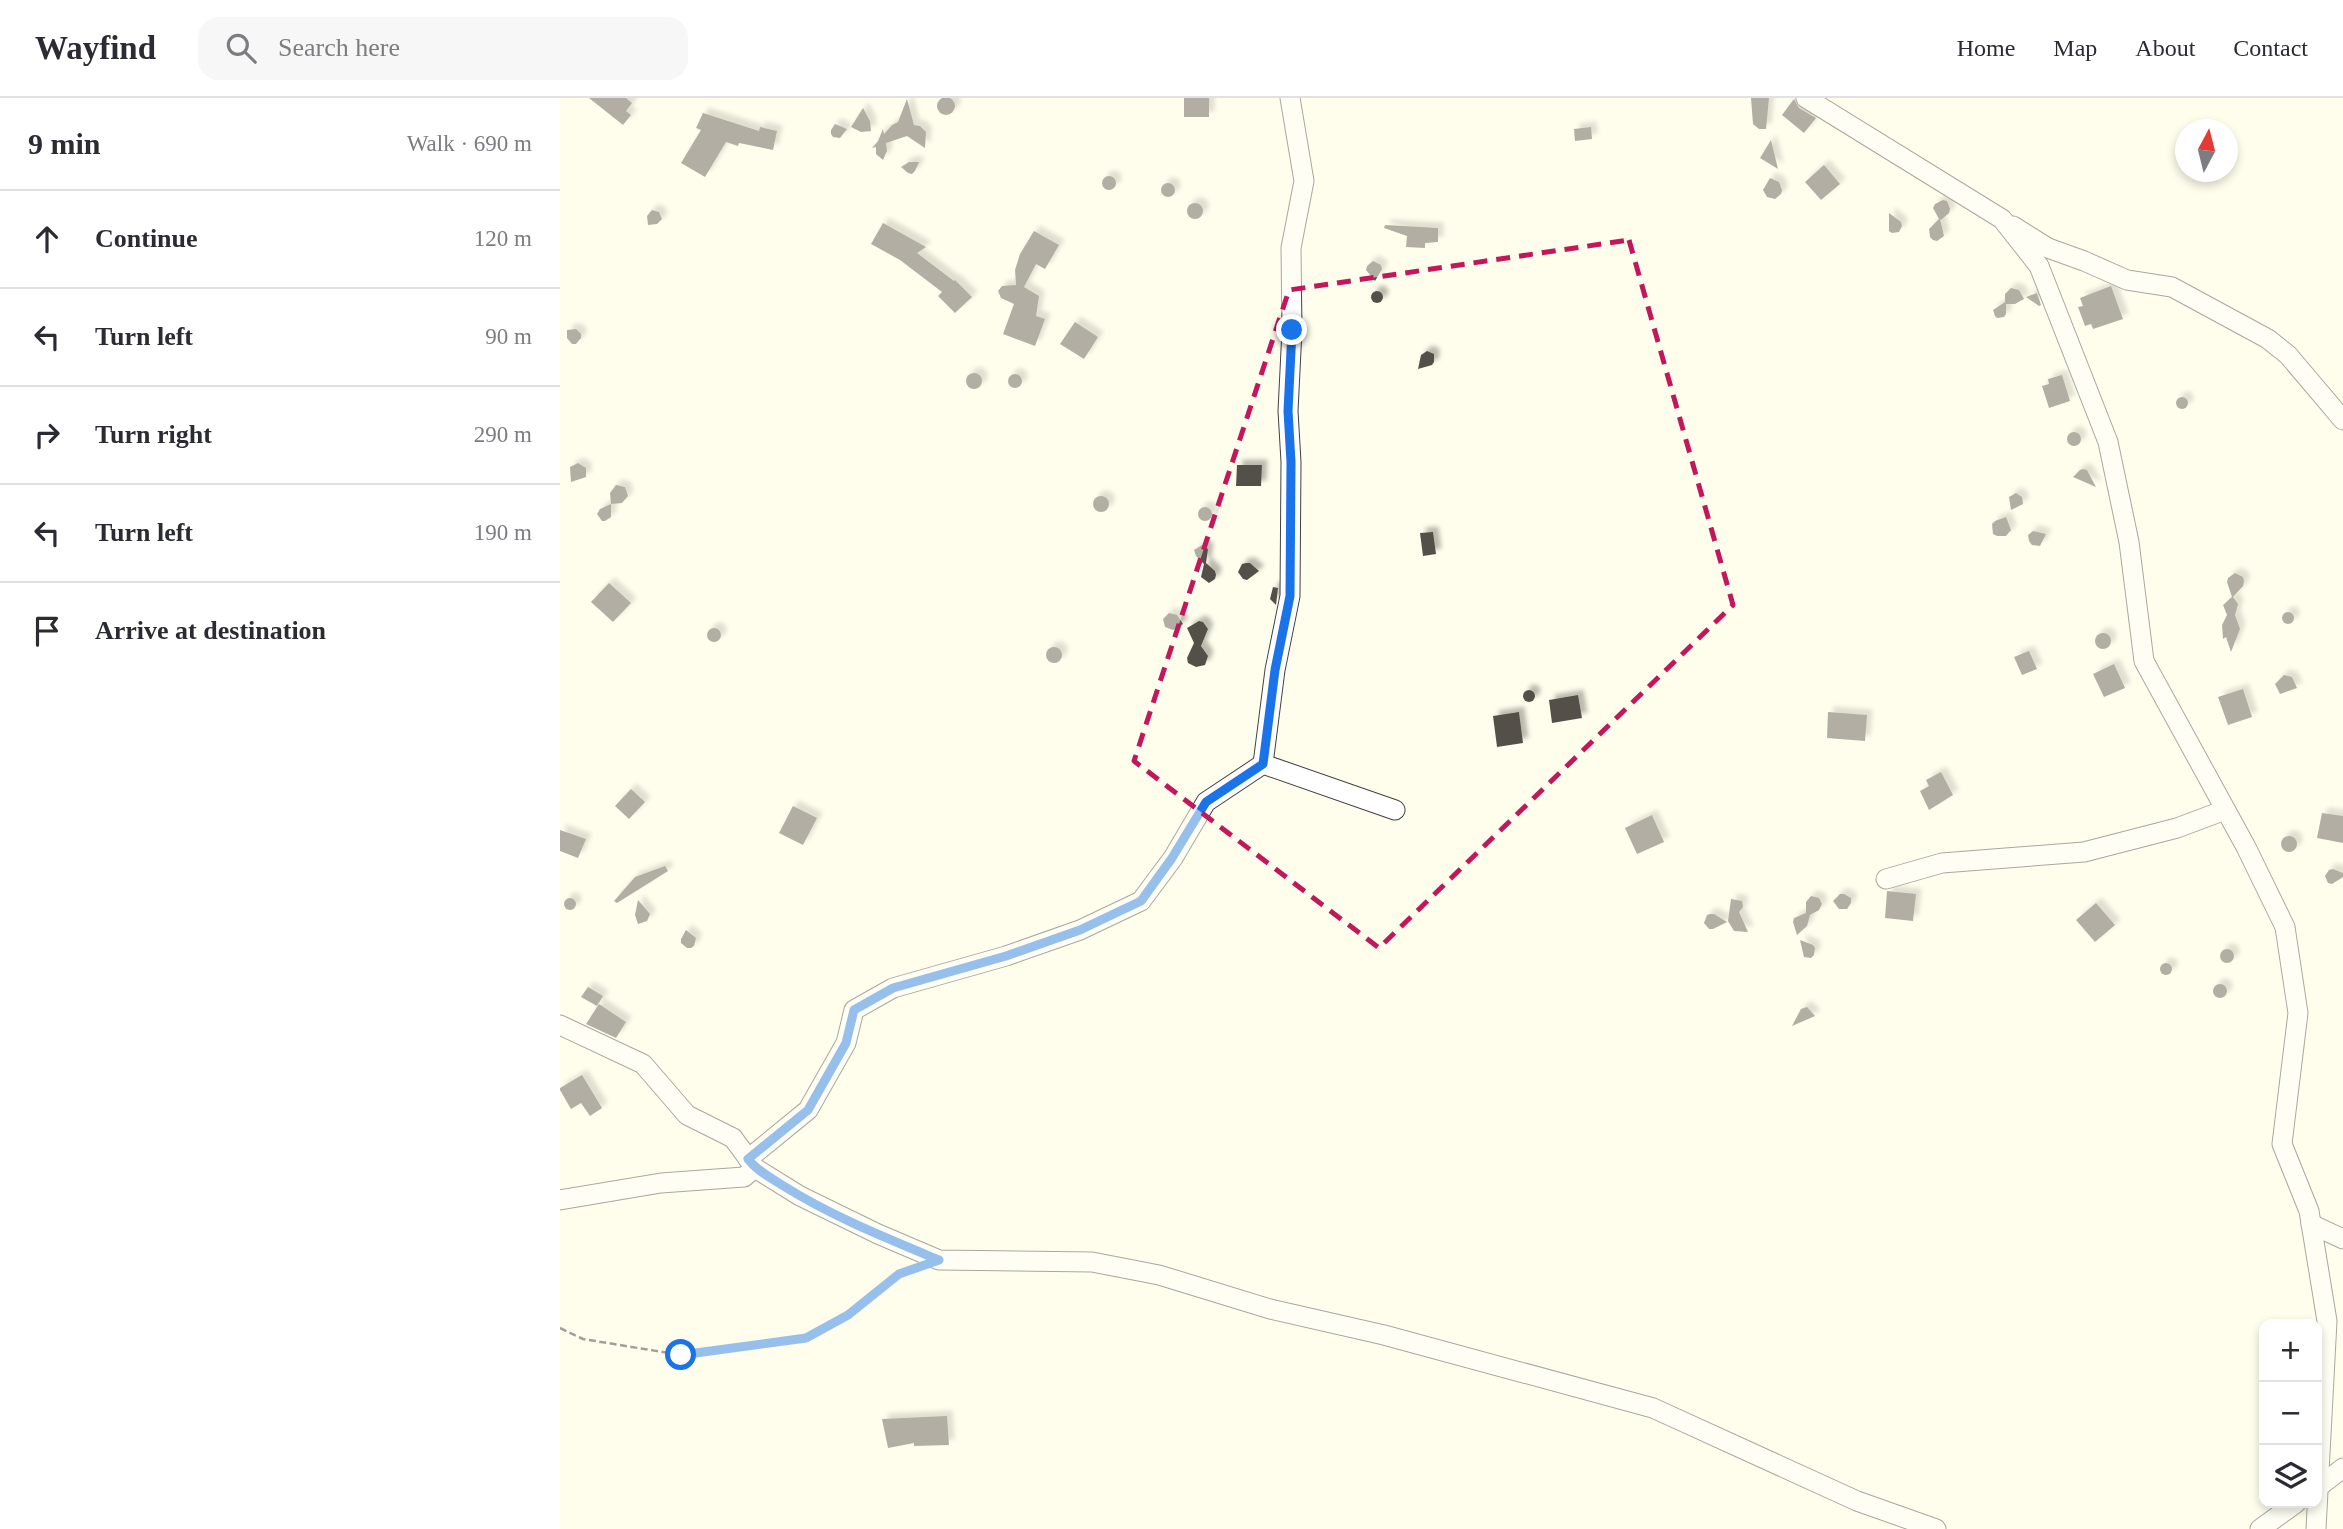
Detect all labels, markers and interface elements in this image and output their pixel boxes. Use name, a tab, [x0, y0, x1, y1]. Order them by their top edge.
search box	[198, 17, 688, 80]
icon: search	[222, 29, 260, 67]
text: Wayfind	[35, 30, 156, 66]
text: Search here	[278, 33, 400, 62]
text: Home	[1957, 35, 2015, 61]
text: Map	[2053, 35, 2097, 61]
text: About	[2135, 35, 2195, 61]
text: Contact	[2233, 35, 2308, 61]
north arrow	[2175, 119, 2238, 182]
text: 9 min	[28, 127, 101, 160]
text: Walk · 690 m	[407, 131, 532, 156]
icon: ahead	[28, 220, 66, 258]
text: Continue	[95, 224, 198, 253]
text: 120 m	[474, 226, 532, 251]
route end	[1276, 314, 1307, 345]
icon: left	[28, 318, 66, 356]
text: Turn left	[95, 322, 193, 351]
text: 90 m	[485, 324, 532, 349]
icon: right	[28, 416, 66, 454]
text: Turn right	[95, 420, 212, 449]
text: 290 m	[474, 422, 532, 447]
icon: left	[28, 514, 66, 552]
text: Turn left	[95, 518, 193, 547]
text: 190 m	[474, 520, 532, 545]
icon: arrive	[28, 612, 66, 650]
text: Arrive at destination	[95, 616, 326, 645]
map controls	[2259, 1319, 2322, 1508]
button: +	[2259, 1319, 2322, 1382]
route start	[665, 1339, 696, 1370]
button: −	[2259, 1382, 2322, 1445]
button: layers	[2259, 1445, 2322, 1508]

